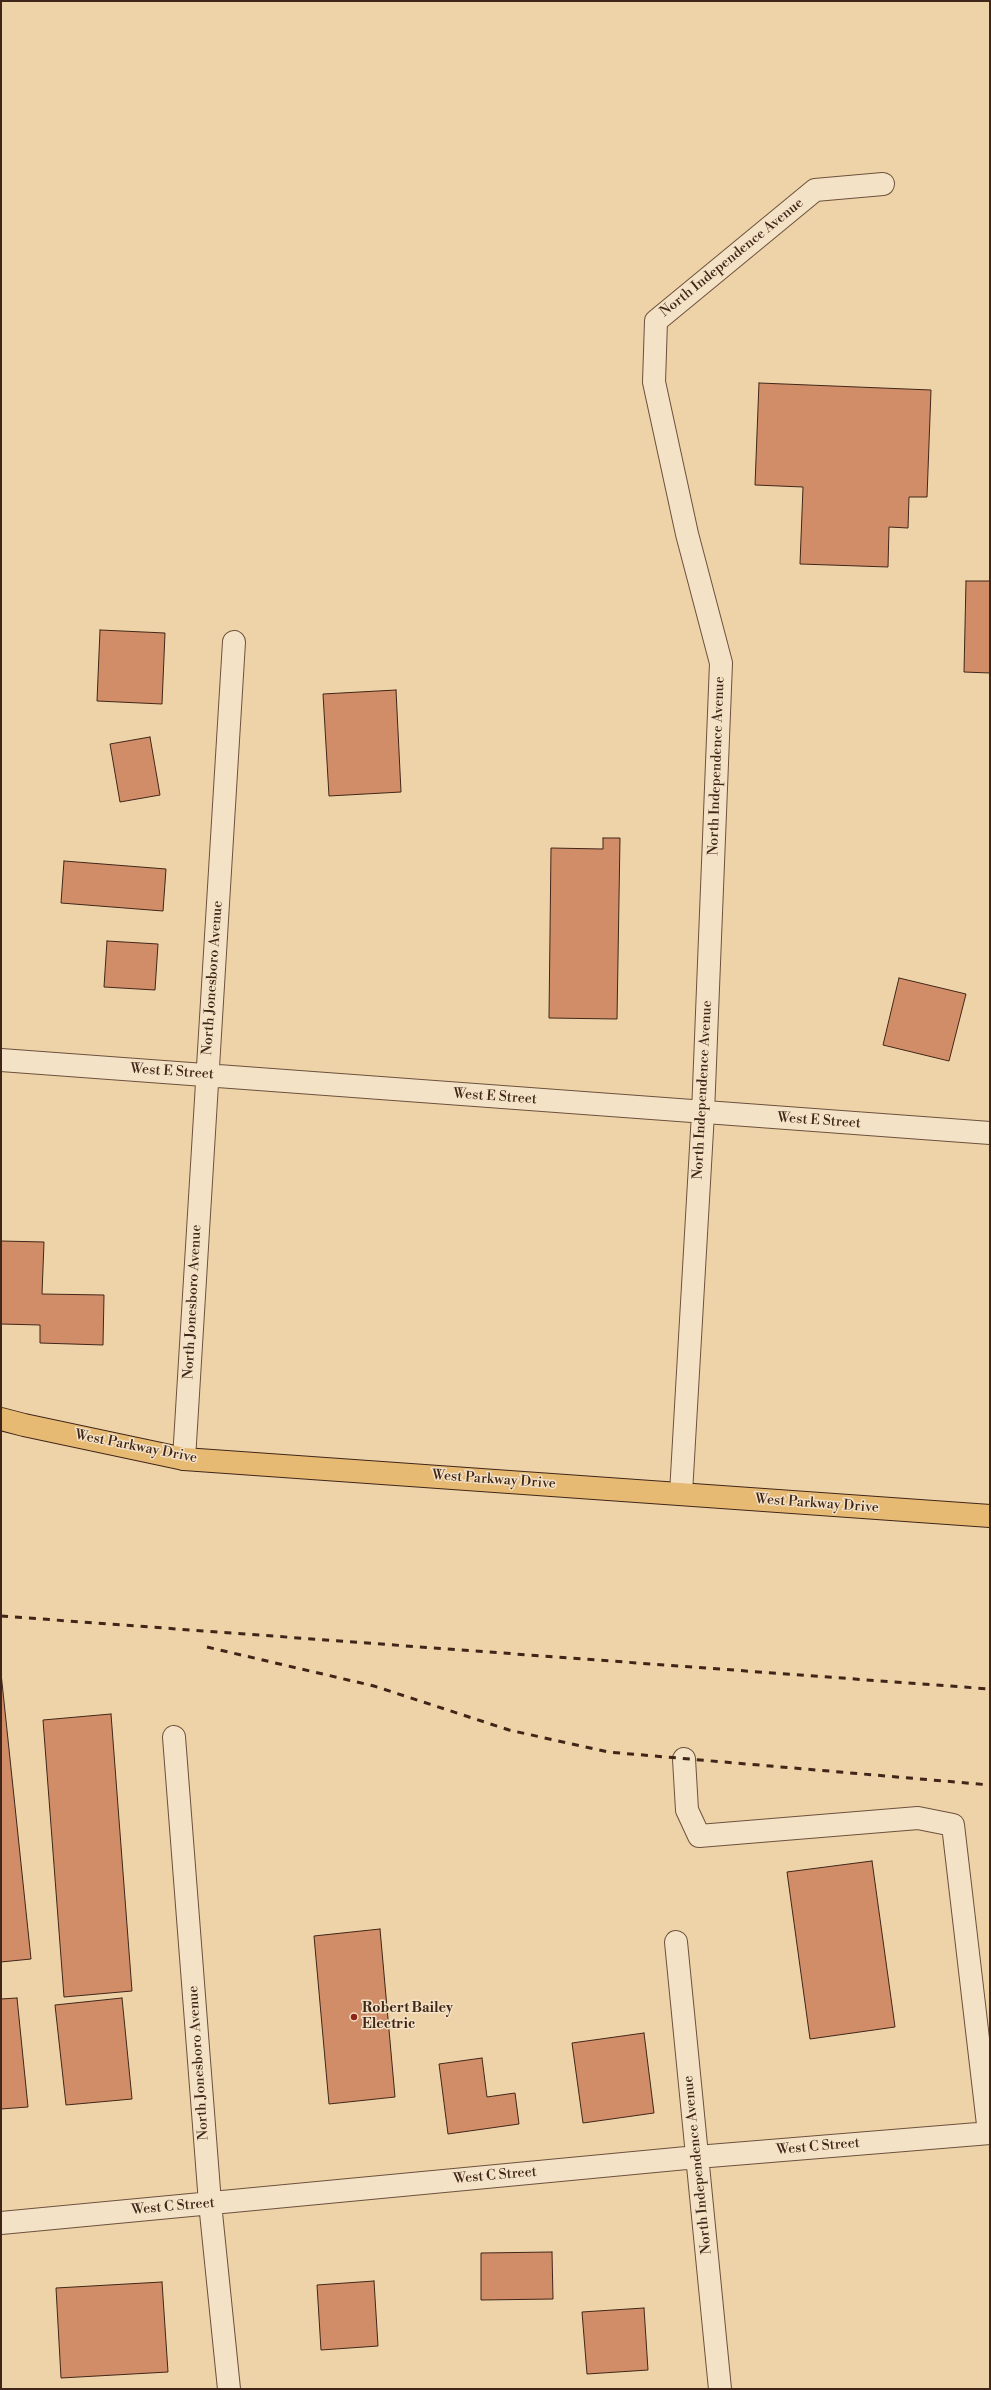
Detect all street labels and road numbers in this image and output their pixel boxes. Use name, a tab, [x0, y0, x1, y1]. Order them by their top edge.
street label: North Independence Avenue	[657, 195, 807, 321]
street label: North Independence Avenue	[705, 676, 729, 856]
street label: North Jonesboro Avenue	[199, 900, 227, 1056]
street label: North Independence Avenue	[690, 1000, 716, 1180]
street label: West E Street	[130, 1061, 214, 1083]
street label: West E Street	[453, 1086, 537, 1108]
street label: West E Street	[777, 1110, 861, 1132]
street label: North Jonesboro Avenue	[181, 1224, 205, 1380]
street label: West Parkway Drive	[73, 1427, 199, 1467]
street label: West Parkway Drive	[432, 1467, 556, 1493]
street label: West Parkway Drive	[755, 1491, 879, 1517]
street label: North Jonesboro Avenue	[185, 1985, 213, 2141]
street label: North Independence Avenue	[680, 2075, 716, 2255]
street label: West C Street	[776, 2135, 860, 2159]
street label: West C Street	[453, 2164, 537, 2188]
street label: West C Street	[131, 2195, 215, 2219]

